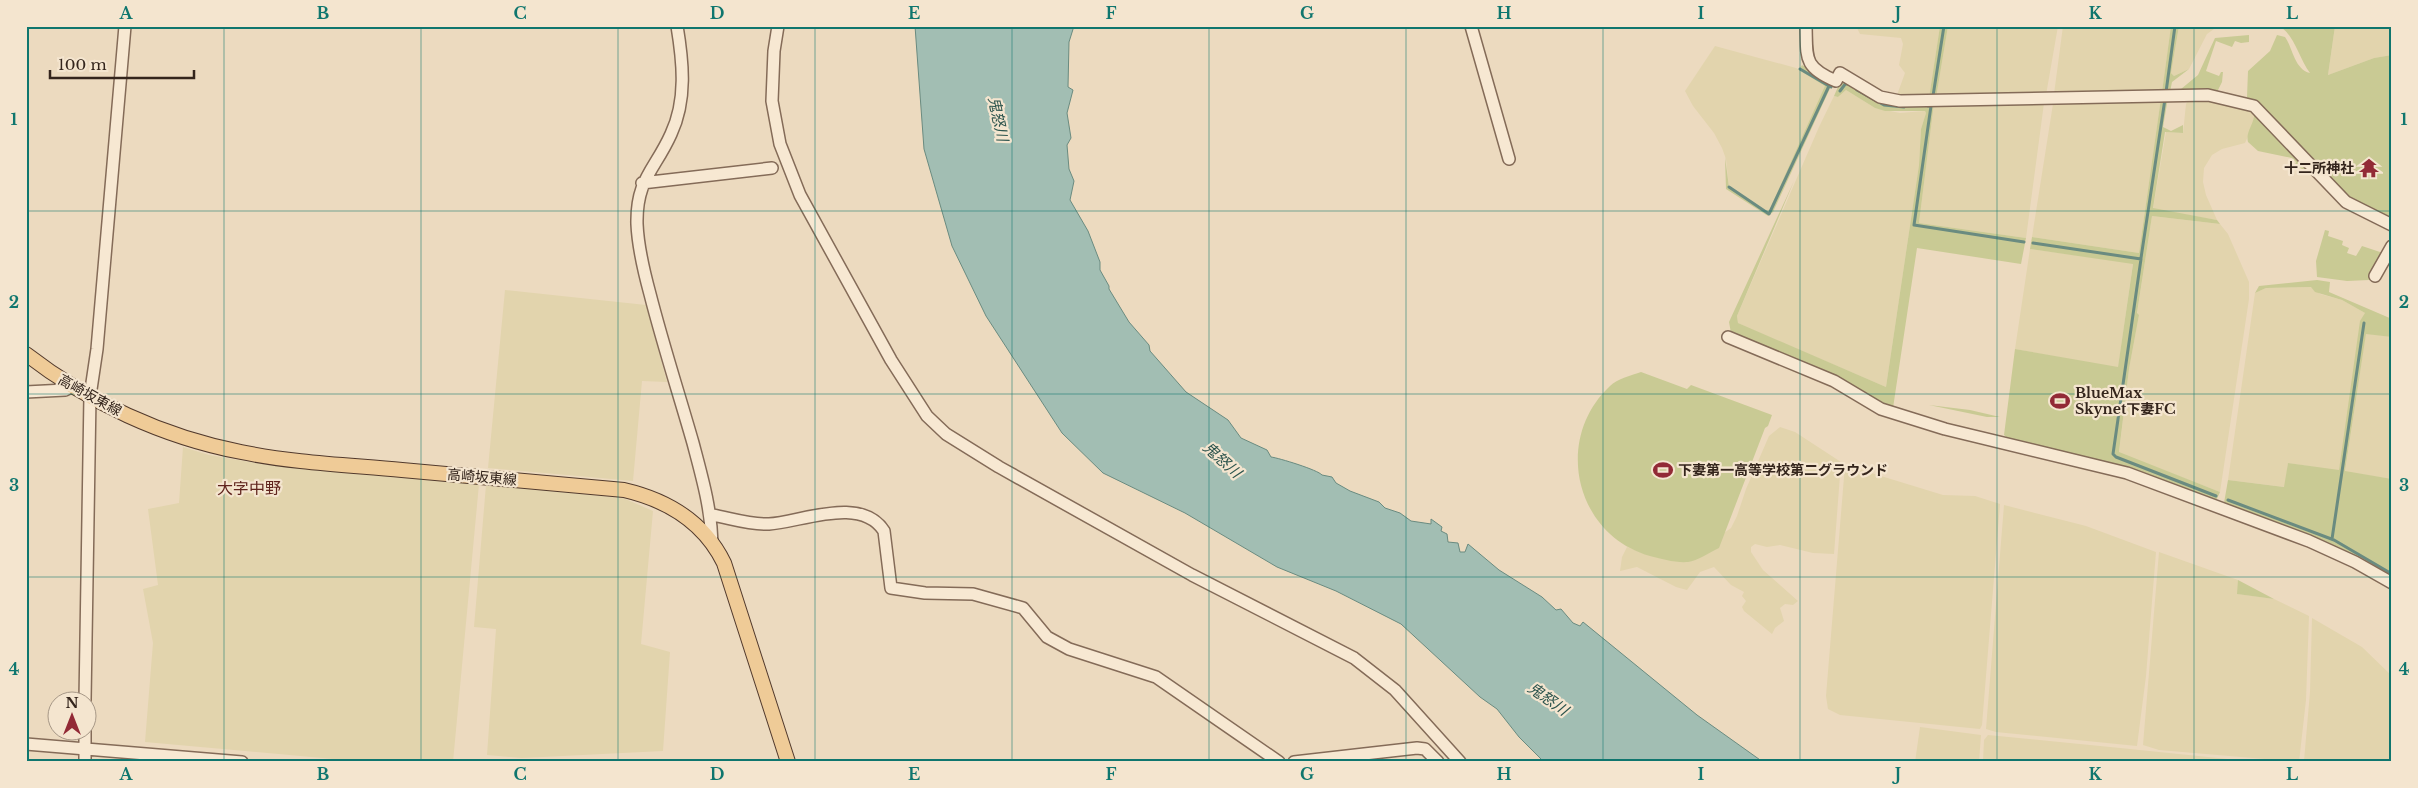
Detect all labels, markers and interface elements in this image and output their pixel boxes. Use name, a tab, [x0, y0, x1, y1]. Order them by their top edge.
text: A	[119, 3, 134, 23]
text: B	[317, 3, 330, 23]
text: C	[513, 3, 527, 23]
text: D	[710, 3, 724, 23]
text: E	[908, 3, 920, 23]
text: F	[1105, 3, 1117, 23]
text: G	[1300, 3, 1314, 23]
text: H	[1496, 3, 1512, 23]
text: I	[1698, 3, 1705, 23]
text: J	[1892, 3, 1901, 23]
text: K	[2088, 3, 2102, 23]
text: L	[2286, 3, 2298, 23]
scale bar	[50, 48, 194, 80]
text: 100 m	[58, 55, 107, 74]
water label: 鬼怒川	[985, 95, 1013, 145]
text: 1	[11, 109, 18, 129]
text: 1	[2401, 109, 2408, 129]
temple icon: 十二所神社	[2358, 157, 2380, 179]
place label: 十二所神社	[2284, 159, 2354, 177]
text: 2	[9, 292, 19, 312]
text: 2	[2399, 292, 2409, 312]
street label: 高崎坂東線	[55, 370, 125, 420]
place label: BlueMax Skynet下妻FC	[2075, 384, 2176, 418]
sports icon: BlueMax Skynet下妻FC	[2049, 390, 2071, 412]
water label: 鬼怒川	[1199, 438, 1247, 483]
sports icon: 下妻第一高等学校第二グラウンド	[1652, 459, 1674, 481]
place label: 下妻第一高等学校第二グラウンド	[1678, 461, 1888, 479]
street label: 高崎坂東線	[446, 465, 518, 489]
text: 3	[9, 475, 19, 495]
text: 3	[2399, 475, 2409, 495]
district label: 大字中野	[217, 478, 281, 498]
text: 4	[9, 659, 19, 679]
text: 4	[2399, 659, 2409, 679]
water label: 鬼怒川	[1524, 678, 1574, 720]
north arrow	[48, 690, 98, 740]
text: N	[65, 694, 79, 712]
text: A	[119, 764, 134, 784]
text: B	[317, 764, 330, 784]
text: C	[513, 764, 527, 784]
text: D	[710, 764, 724, 784]
text: E	[908, 764, 920, 784]
text: F	[1105, 764, 1117, 784]
text: G	[1300, 764, 1314, 784]
text: H	[1496, 764, 1512, 784]
text: I	[1698, 764, 1705, 784]
text: J	[1892, 764, 1901, 784]
text: K	[2088, 764, 2102, 784]
text: L	[2286, 764, 2298, 784]

